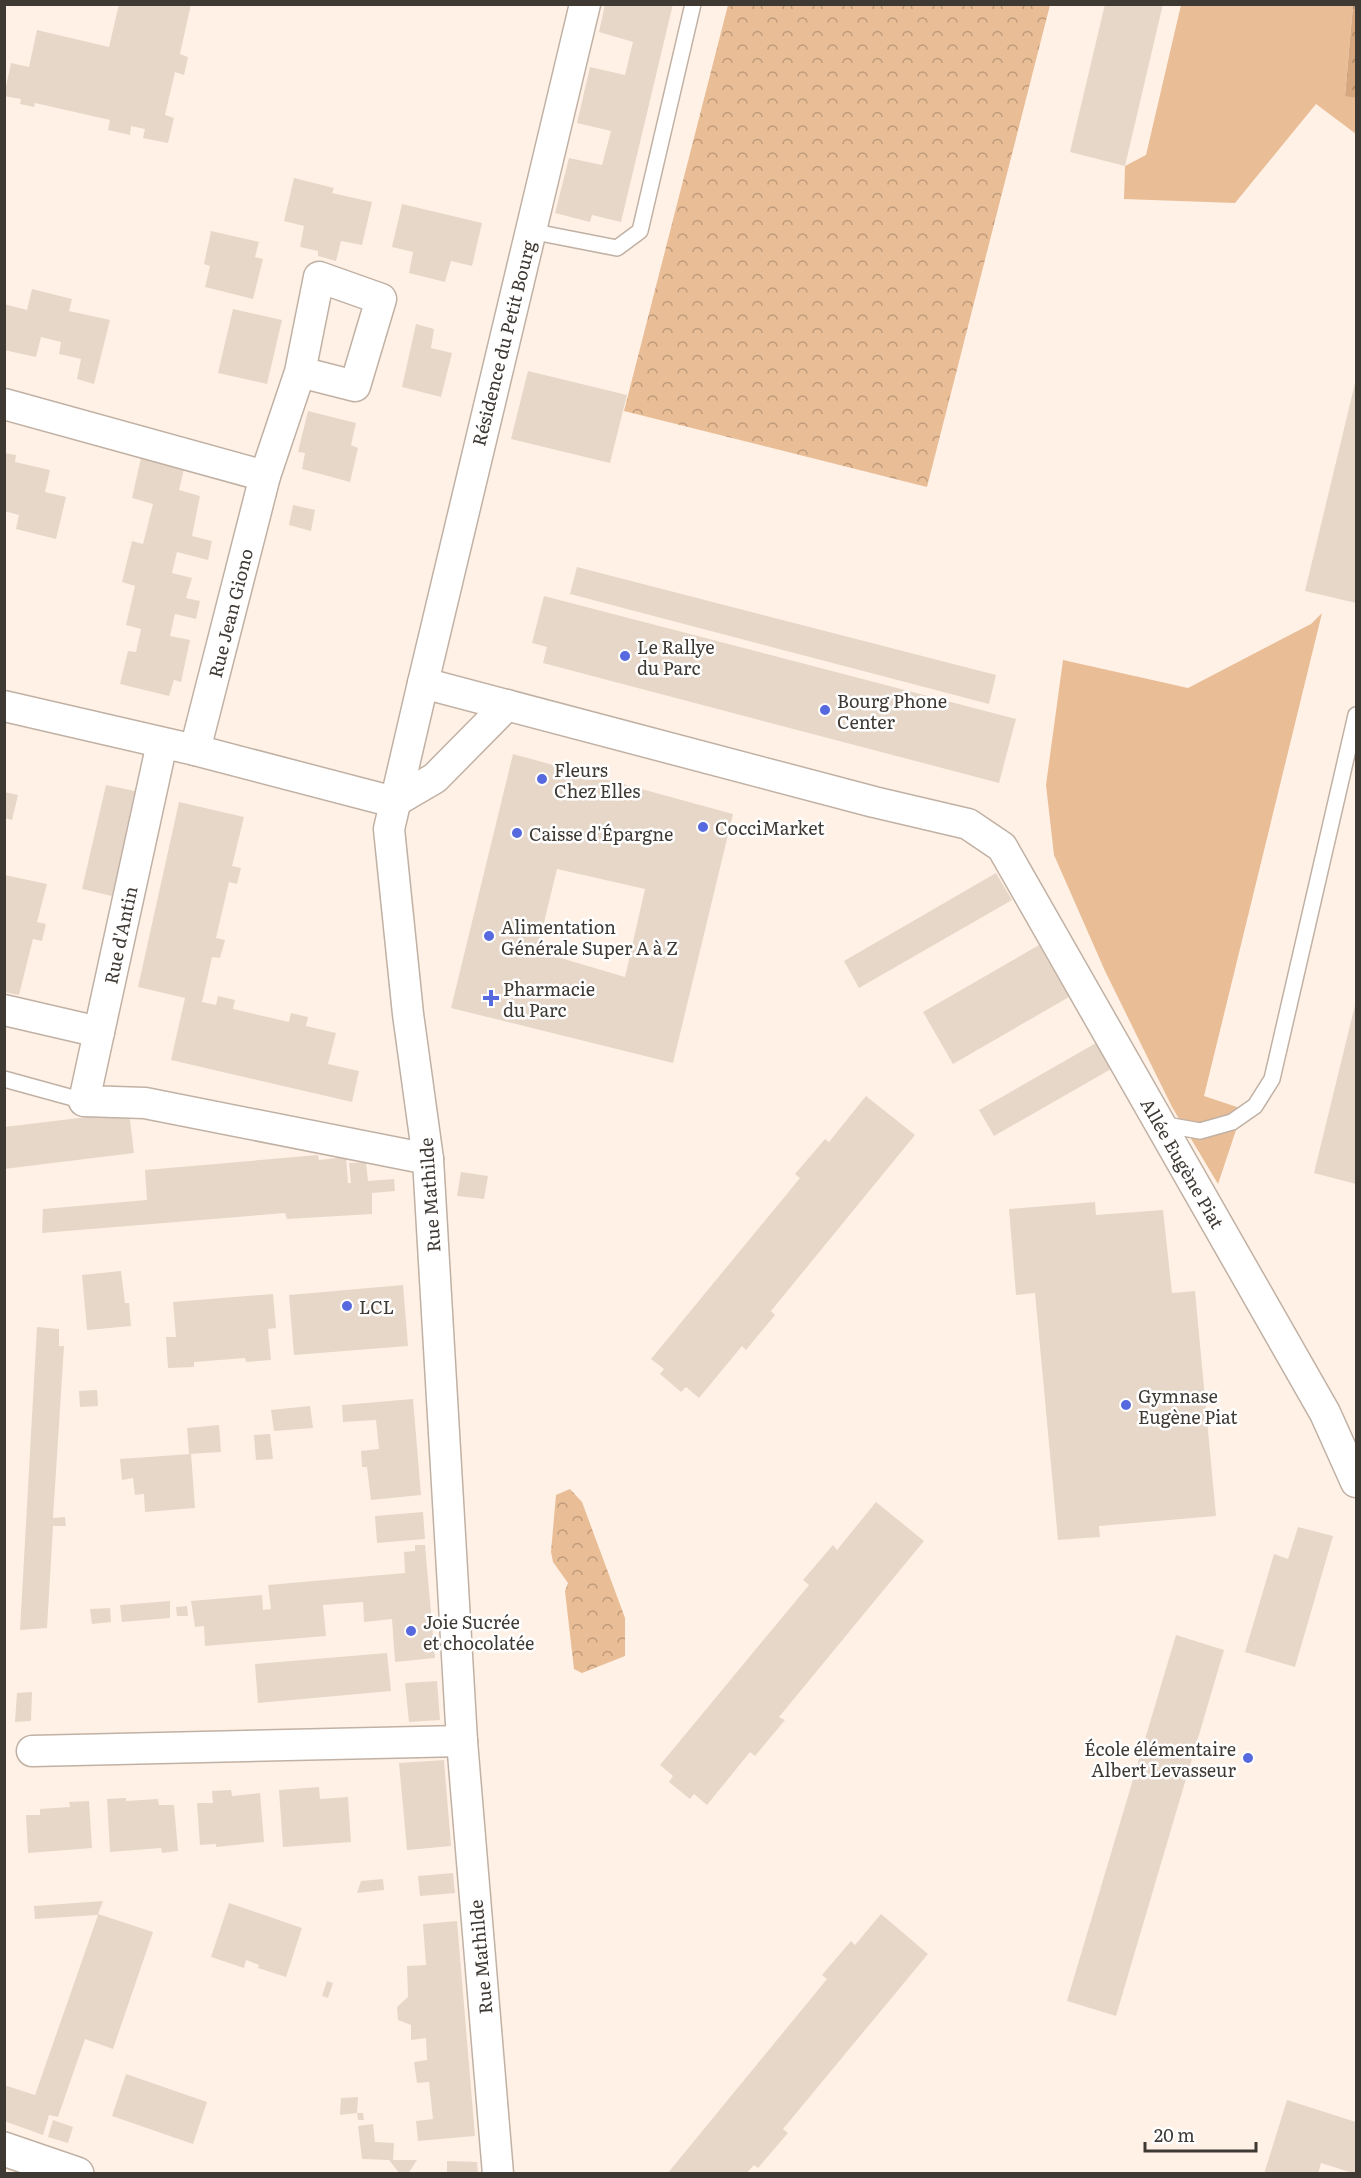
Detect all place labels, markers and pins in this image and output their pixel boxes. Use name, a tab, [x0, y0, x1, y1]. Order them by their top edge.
place label: Le Rallye du Parc	[637, 633, 715, 681]
marker: Le Rallye du Parc	[618, 649, 632, 663]
place label: Bourg Phone Center	[837, 687, 947, 735]
marker: Bourg Phone Center	[818, 703, 832, 717]
place label: Fleurs Chez Elles	[554, 756, 640, 804]
marker: Fleurs Chez Elles	[535, 772, 549, 786]
place label: CocciMarket	[715, 814, 825, 841]
place label: Caisse d'Épargne	[529, 820, 673, 847]
marker: CocciMarket	[696, 820, 710, 834]
marker: Caisse d'Épargne	[510, 826, 524, 840]
place label: Alimentation Générale Super A à Z	[501, 913, 678, 961]
marker: Alimentation Générale Super A à Z	[482, 929, 496, 943]
place label: Pharmacie du Parc	[503, 975, 595, 1023]
marker: Pharmacie du Parc	[484, 991, 498, 1005]
place label: LCL	[359, 1293, 394, 1320]
marker: LCL	[340, 1299, 354, 1313]
place label: Gymnase Eugène Piat	[1138, 1382, 1238, 1430]
marker: Gymnase Eugène Piat	[1119, 1398, 1133, 1412]
place label: Joie Sucrée et chocolatée	[423, 1608, 534, 1656]
marker: Joie Sucrée et chocolatée	[404, 1624, 418, 1638]
place label: École élémentaire Albert Levasseur	[1084, 1735, 1236, 1783]
marker: École élémentaire Albert Levasseur	[1241, 1751, 1255, 1765]

